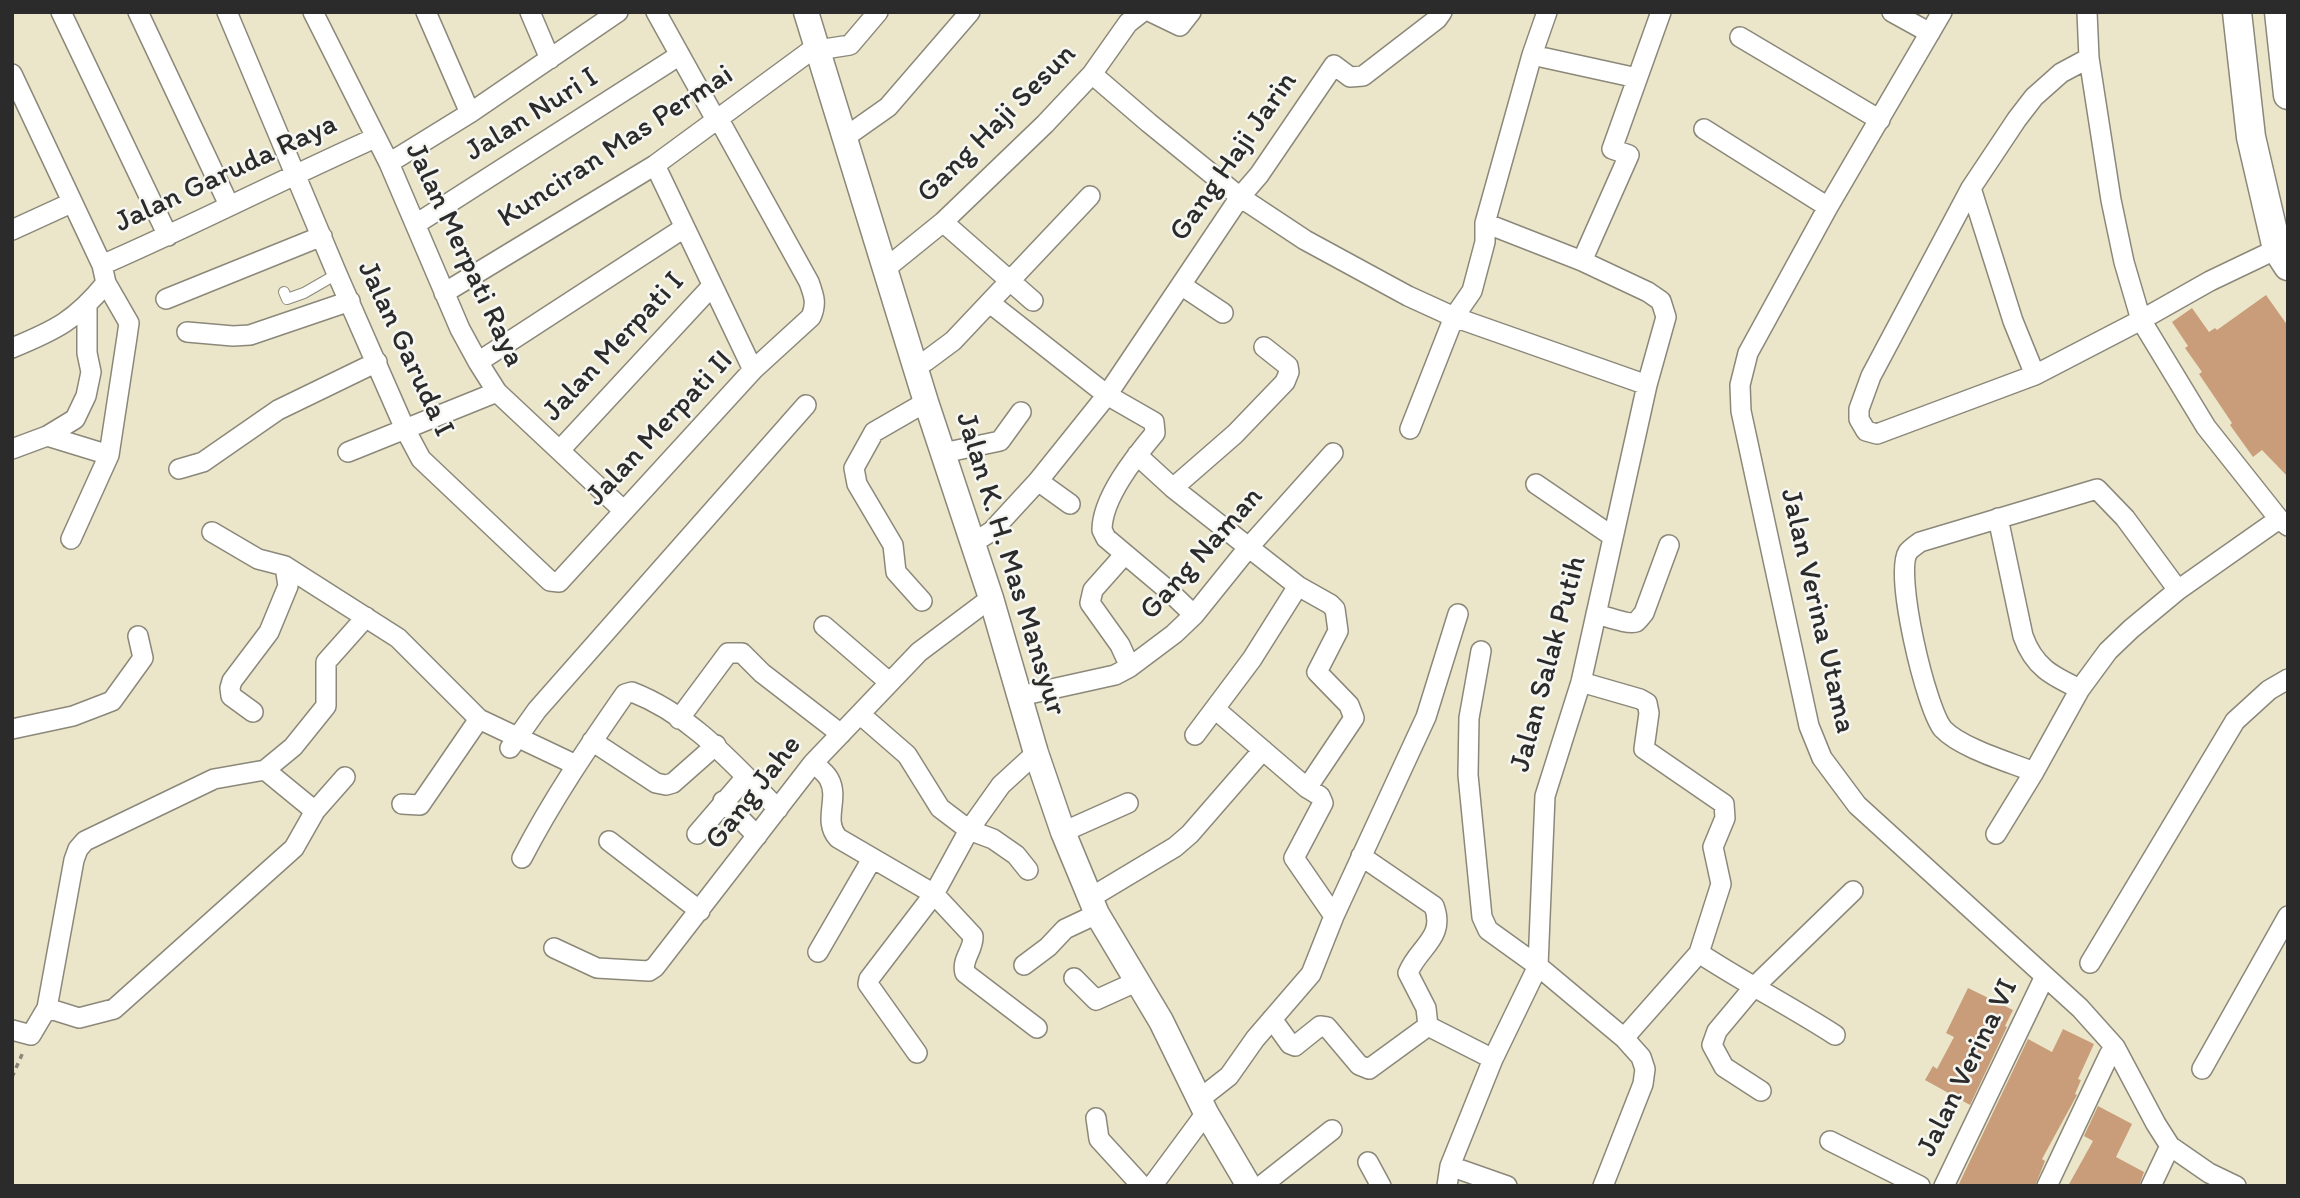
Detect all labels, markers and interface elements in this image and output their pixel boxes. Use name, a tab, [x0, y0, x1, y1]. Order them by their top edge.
street label: Gang Haji Sesun	[910, 37, 1084, 211]
street label: Kunciran Mas Permai	[492, 58, 740, 236]
street label: Jalan Nuri I	[459, 60, 605, 170]
street label: Gang Haji Jarin	[1162, 65, 1306, 249]
street label: Jalan Garuda Raya	[109, 107, 343, 241]
street label: Jalan Merpati Raya	[396, 137, 532, 373]
street label: Jalan Garuda I	[349, 255, 461, 443]
street label: Jalan Merpati I	[535, 265, 693, 429]
street label: Jalan Merpati II	[579, 344, 741, 514]
street label: Jalan K. H. Mas Mansyur	[947, 408, 1073, 720]
street label: Gang Naman	[1133, 480, 1271, 628]
street label: Jalan Verina Utama	[1771, 485, 1863, 737]
street label: Jalan Salak Putih	[1503, 552, 1595, 776]
street label: Gang Jahe	[698, 729, 810, 857]
street label: Jalan Verina VI	[1909, 973, 2027, 1163]

